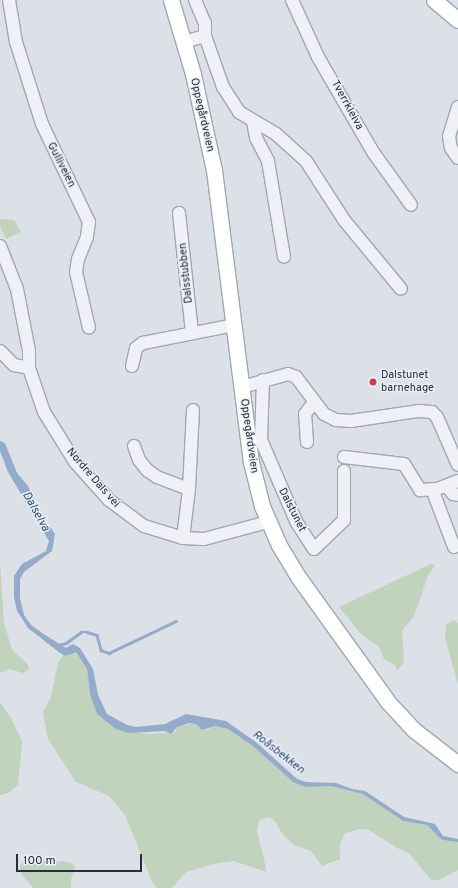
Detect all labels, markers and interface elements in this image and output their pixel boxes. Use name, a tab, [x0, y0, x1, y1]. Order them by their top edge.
street label: Oppegårdveien	[187, 77, 217, 153]
street label: Tverrkleiva	[328, 78, 366, 132]
street label: Gulliveien	[44, 140, 78, 190]
street label: Dalsstubben	[176, 242, 196, 304]
place label: Dalstunet barnehage	[381, 369, 434, 395]
marker: Dalstunet barnehage	[368, 377, 378, 387]
street label: Oppegårdveien	[237, 398, 261, 474]
street label: Nordre Dals vei	[64, 446, 122, 510]
street label: Dalstunet	[275, 486, 309, 534]
water label: Dalselva	[18, 489, 52, 535]
water label: Roåsbekken	[249, 728, 307, 778]
scale bar	[18, 846, 144, 872]
text: 100 m	[23, 853, 56, 869]

